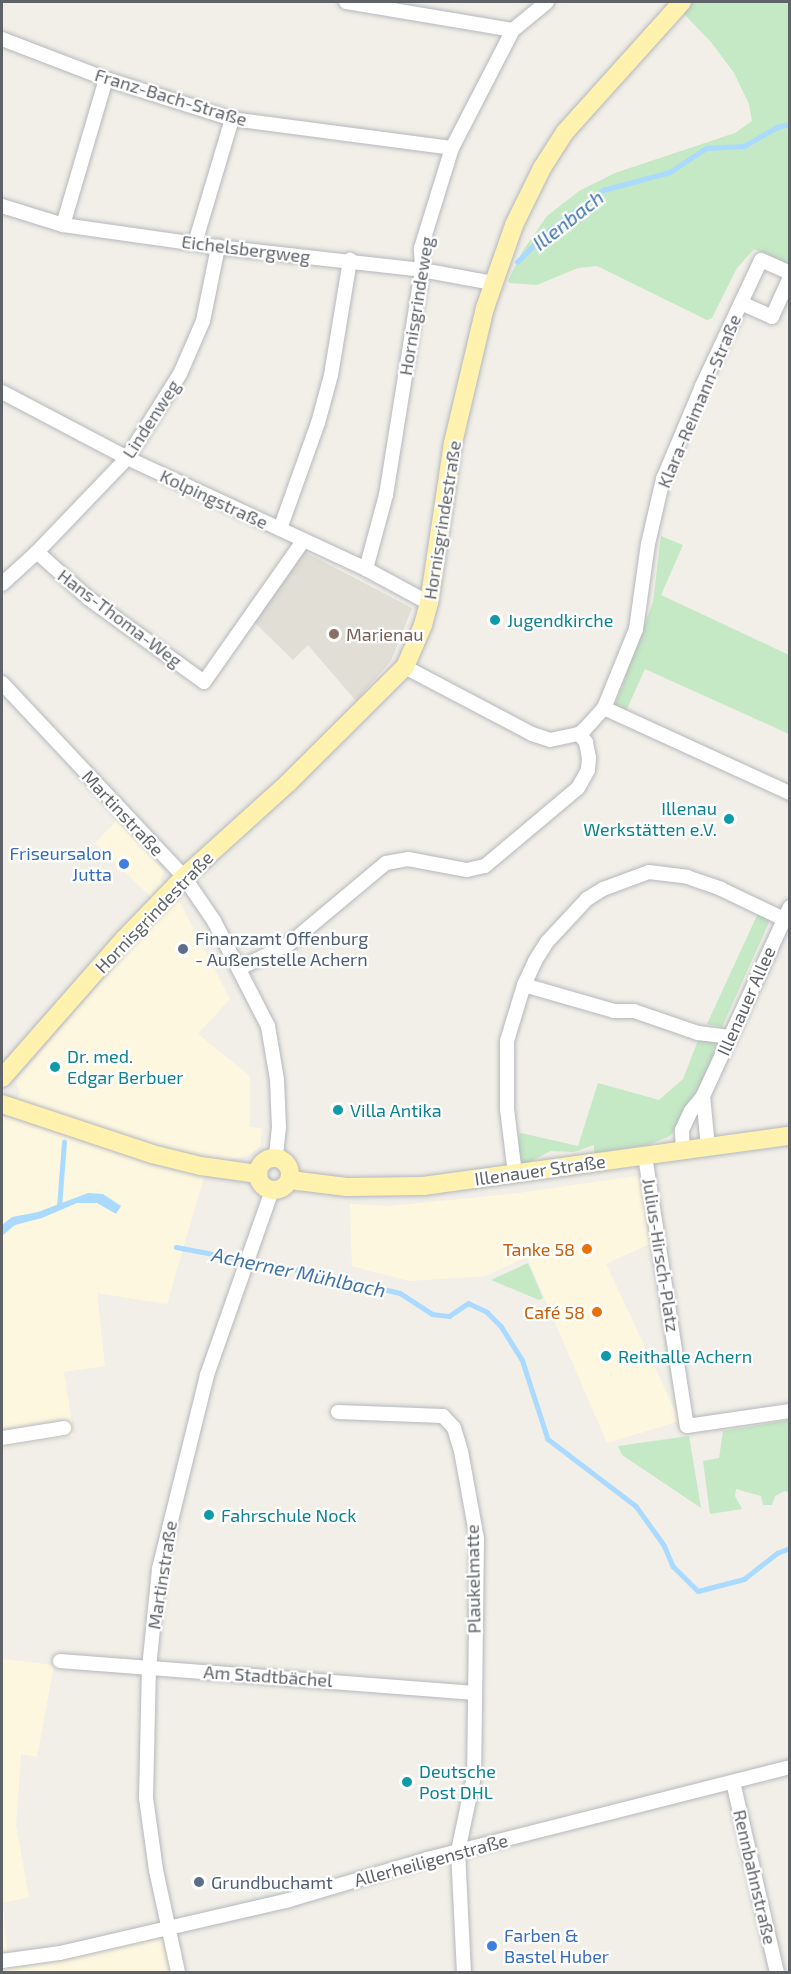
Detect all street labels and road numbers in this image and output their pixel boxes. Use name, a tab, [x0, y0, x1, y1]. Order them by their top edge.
street label: Franz-Bach-Straße	[92, 64, 250, 130]
street label: Eichelsbergweg	[180, 230, 312, 268]
street label: Hornisgrindeweg	[394, 235, 438, 377]
street label: Klara-Reimann-Straße	[653, 311, 745, 491]
street label: Lindenweg	[118, 376, 184, 462]
street label: Hornisgrindestraße	[419, 439, 465, 601]
street label: Kolpingstraße	[157, 465, 271, 533]
street label: Hans-Thoma-Weg	[54, 564, 186, 672]
street label: Martinstraße	[78, 766, 168, 860]
street label: Hornisgrindestraße	[90, 847, 218, 977]
street label: Illenauer Allee	[712, 943, 780, 1059]
street label: Illenauer Straße	[473, 1150, 607, 1190]
street label: Julius-Hirsch-Platz	[638, 1176, 684, 1334]
street label: Martinstraße	[143, 1519, 181, 1631]
street label: Plaukelmatte	[461, 1524, 485, 1634]
street label: Am Stadtbächel	[203, 1661, 333, 1691]
street label: Rennbahnstraße	[729, 1808, 781, 1946]
street label: Allerheiligenstraße	[352, 1829, 510, 1891]

